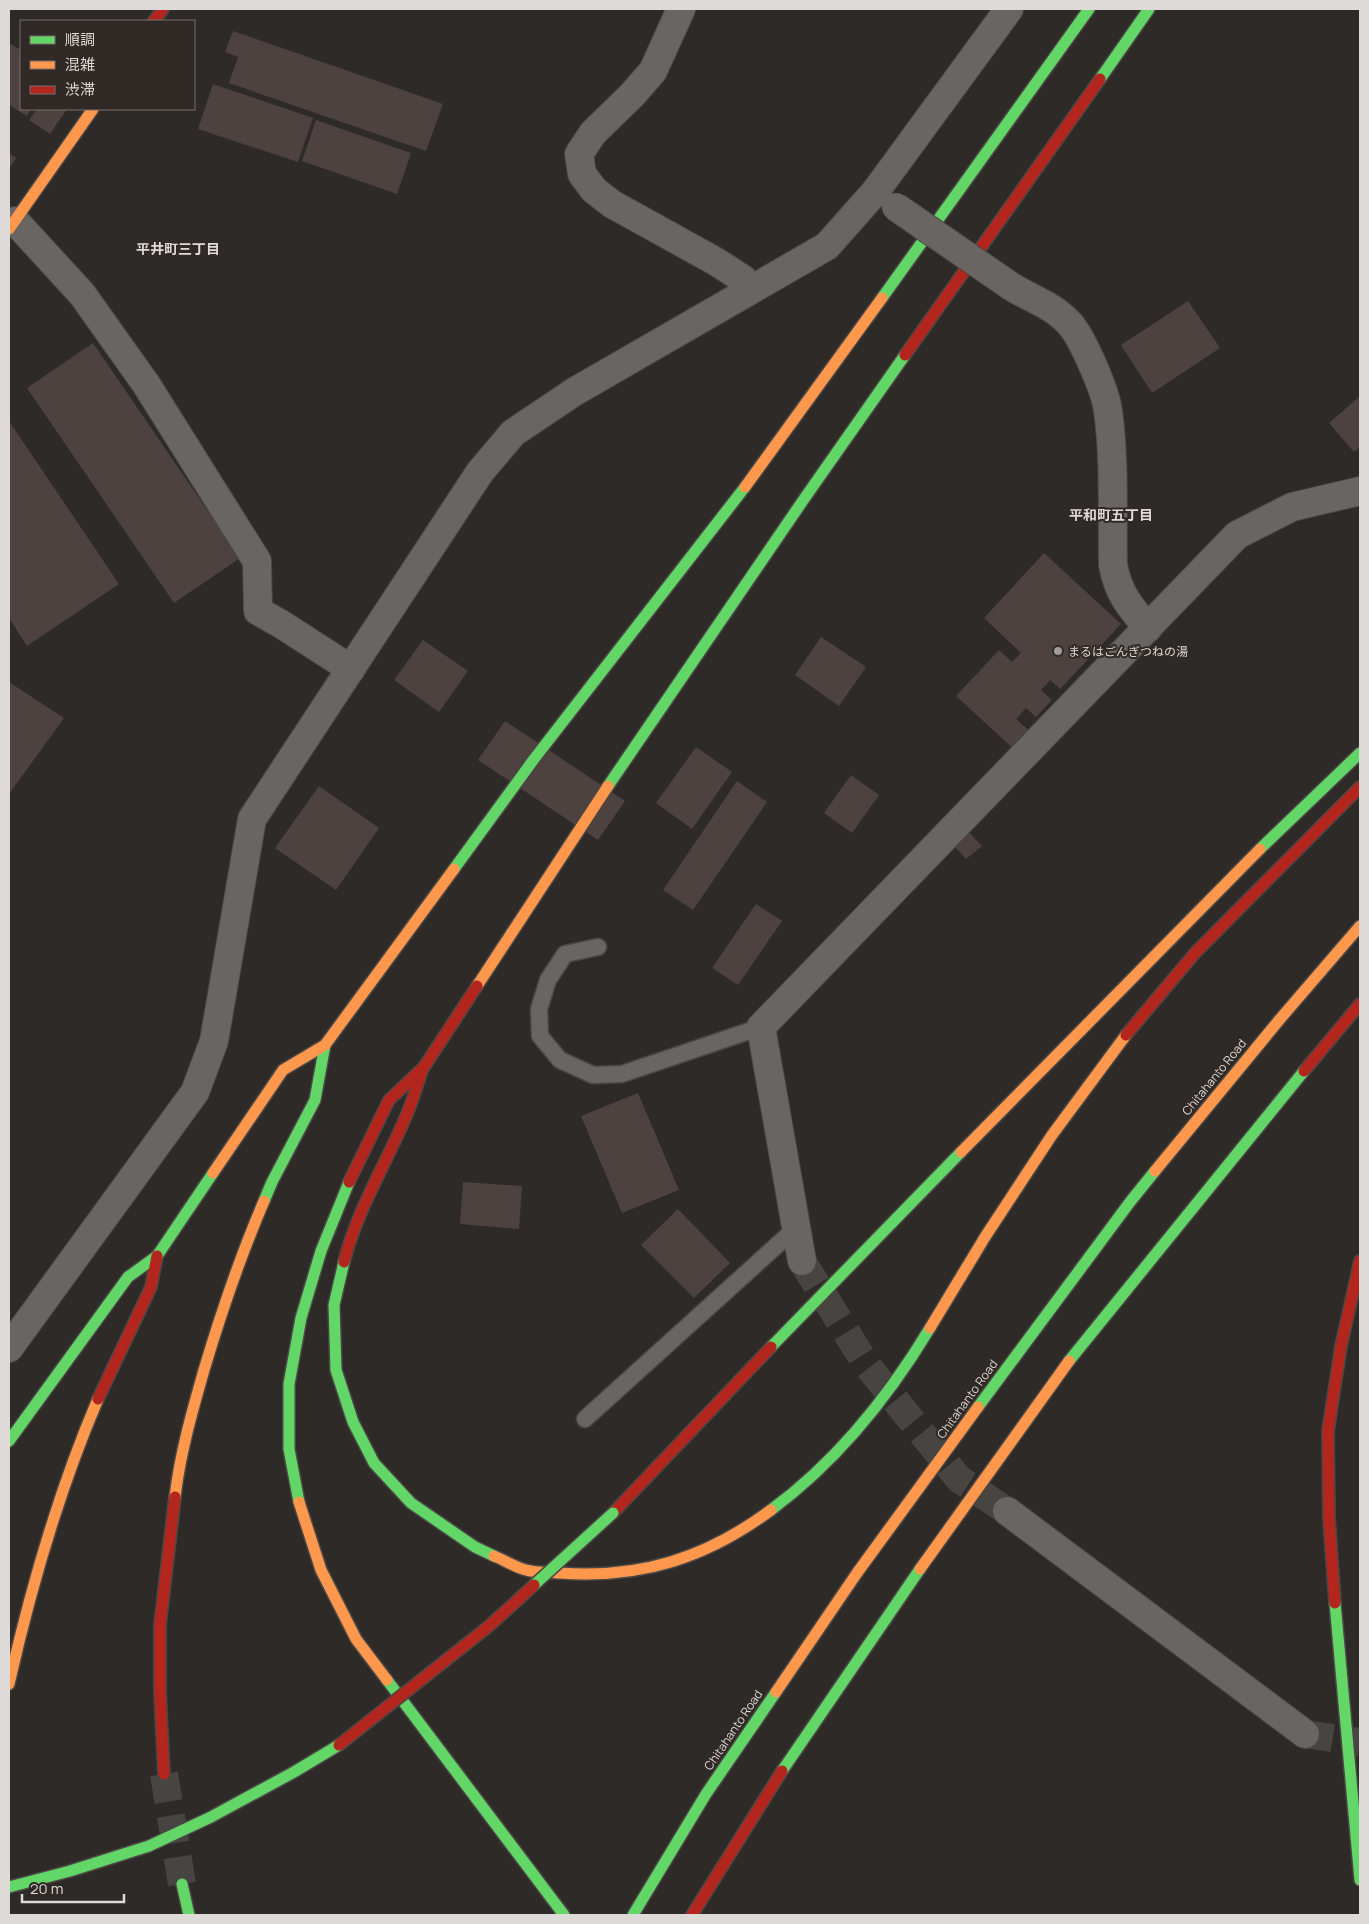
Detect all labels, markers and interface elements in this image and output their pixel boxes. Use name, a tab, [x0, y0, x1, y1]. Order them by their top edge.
legend	[20, 20, 195, 110]
text: 順調	[65, 29, 95, 50]
text: 混雑	[65, 54, 95, 75]
text: 渋滞	[65, 79, 95, 100]
district label: 平井町三丁目	[136, 239, 220, 258]
district label: 平和町五丁目	[1069, 505, 1153, 524]
place label: まるはごんぎつねの湯	[1068, 643, 1188, 660]
marker: まるはごんぎつねの湯	[1052, 645, 1064, 657]
street label: Chitahanto Road	[1178, 1035, 1250, 1119]
street label: Chitahanto Road	[933, 1356, 1001, 1442]
street label: Chitahanto Road	[700, 1687, 766, 1773]
scale bar	[22, 1872, 125, 1904]
text: 20 m	[30, 1878, 63, 1899]

